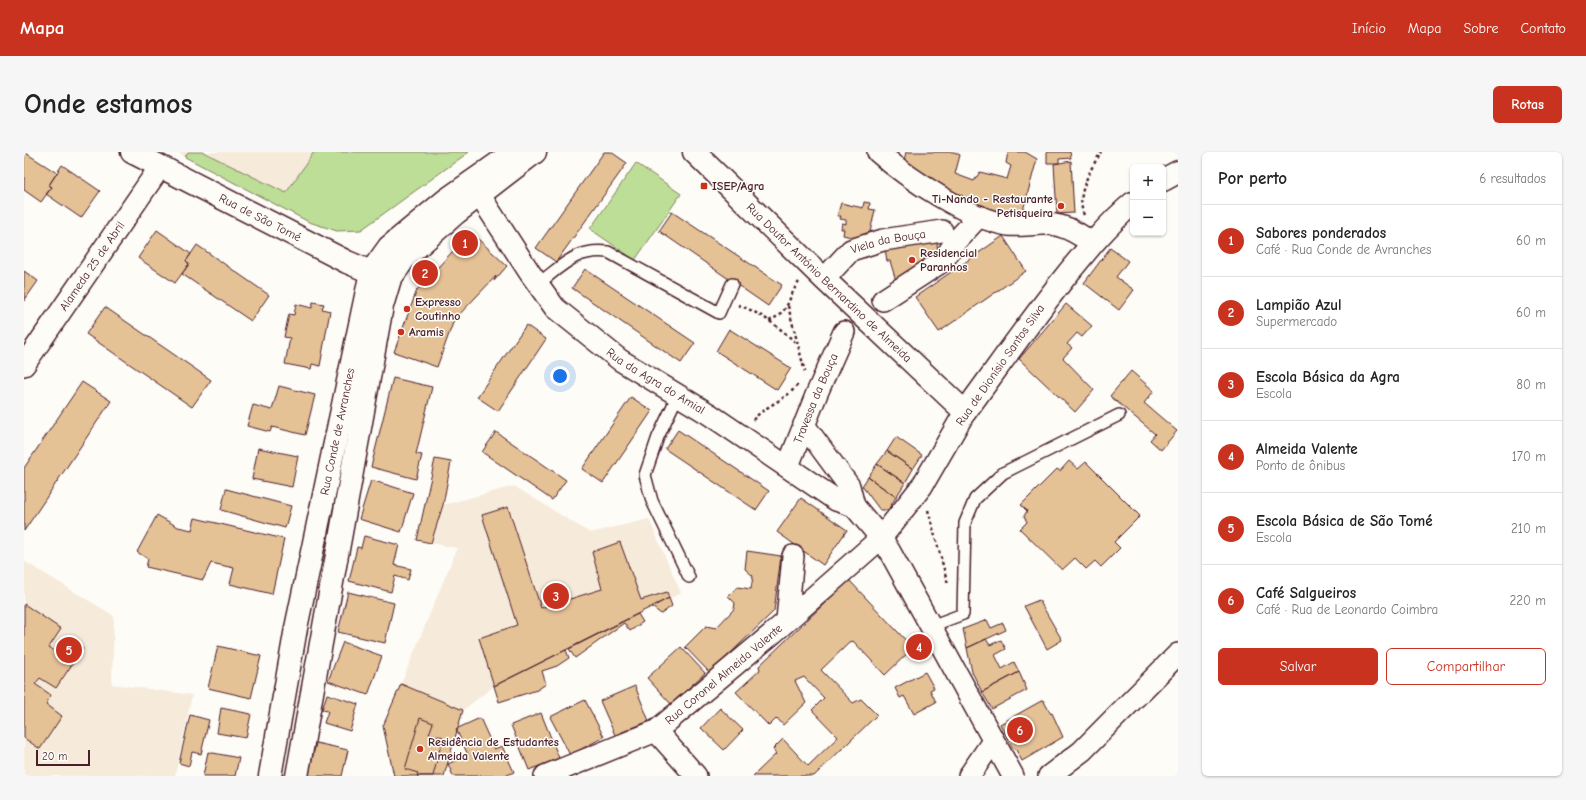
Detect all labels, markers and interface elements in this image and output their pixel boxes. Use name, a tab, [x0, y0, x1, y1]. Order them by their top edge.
text: Mapa	[20, 17, 65, 39]
text: Início	[1352, 20, 1386, 37]
text: Mapa	[1408, 20, 1441, 37]
text: Sobre	[1463, 20, 1498, 37]
text: Contato	[1520, 20, 1566, 37]
button: Rotas	[1493, 86, 1562, 123]
text: Onde estamos	[24, 88, 192, 120]
map controls	[1130, 164, 1166, 236]
button: +	[1130, 164, 1166, 200]
text: Por perto	[1218, 169, 1287, 188]
text: 6 resultados	[1479, 171, 1546, 186]
place label: ISEP/Agra	[712, 179, 764, 193]
marker: ISEP/Agra	[699, 181, 709, 191]
street label: Rua de São Tomé	[217, 191, 304, 244]
place label: Ti-Nando - Restaurante Petisqueira	[932, 192, 1053, 220]
street label: Rua Doutor António Bernardino de Almeida	[744, 200, 915, 365]
button: −	[1130, 200, 1166, 236]
marker: Ti-Nando - Restaurante Petisqueira	[1056, 201, 1066, 211]
street label: Alameda 25 de Abril	[56, 219, 127, 313]
text: Sabores ponderados	[1256, 224, 1386, 242]
street label: Viela da Bouça	[849, 227, 927, 257]
pin: 1	[452, 228, 478, 258]
text: 1	[1228, 233, 1234, 248]
text: 60 m	[1516, 233, 1546, 248]
text: Café · Rua Conde de Avranches	[1256, 242, 1431, 257]
place label: Residencial Paranhos	[920, 246, 977, 274]
marker: Residencial Paranhos	[907, 255, 917, 265]
pin: 2	[412, 258, 438, 288]
place label: Expresso Coutinho	[415, 295, 461, 323]
text: Lampião Azul	[1256, 296, 1341, 314]
street label: Rua de Dionísio Santos Silva	[953, 302, 1047, 428]
marker: Expresso Coutinho	[402, 304, 412, 314]
text: 2	[1228, 305, 1234, 320]
text: 60 m	[1516, 305, 1546, 320]
text: Supermercado	[1256, 314, 1337, 329]
place label: Aramis	[409, 325, 444, 339]
marker: Aramis	[396, 327, 406, 337]
street label: Rua da Agra do Amial	[604, 345, 707, 417]
street label: Travessa da Bouça	[791, 351, 841, 446]
your location	[550, 366, 570, 386]
street label: Rua Conde de Avranches	[317, 367, 358, 496]
text: Escola Básica da Agra	[1256, 368, 1400, 386]
text: 3	[1228, 377, 1234, 392]
text: 80 m	[1516, 377, 1546, 392]
text: Escola	[1256, 386, 1292, 401]
text: Almeida Valente	[1256, 440, 1358, 458]
text: 4	[1228, 449, 1234, 464]
text: 170 m	[1512, 449, 1546, 464]
text: Ponto de ônibus	[1256, 458, 1345, 473]
text: Escola Básica de São Tomé	[1256, 512, 1433, 530]
text: 5	[1228, 521, 1234, 536]
text: 210 m	[1511, 521, 1546, 536]
text: Escola	[1256, 530, 1292, 545]
pin: 3	[543, 581, 569, 611]
text: Café Salgueiros	[1256, 584, 1356, 602]
text: 6	[1228, 593, 1234, 608]
text: 220 m	[1509, 593, 1546, 608]
text: Café · Rua de Leonardo Coimbra	[1256, 602, 1438, 617]
street label: Rua Coronel Almeida Valente	[662, 621, 785, 727]
pin: 4	[906, 632, 932, 662]
pin: 5	[56, 635, 82, 665]
button: Salvar	[1218, 648, 1378, 685]
button: Compartilhar	[1386, 648, 1546, 685]
pin: 6	[1007, 715, 1033, 745]
place label: Residência de Estudantes Almeida Valente	[428, 735, 559, 763]
marker: Residência de Estudantes Almeida Valente	[415, 744, 425, 754]
scale bar	[36, 748, 90, 767]
text: 20 m	[42, 750, 67, 763]

